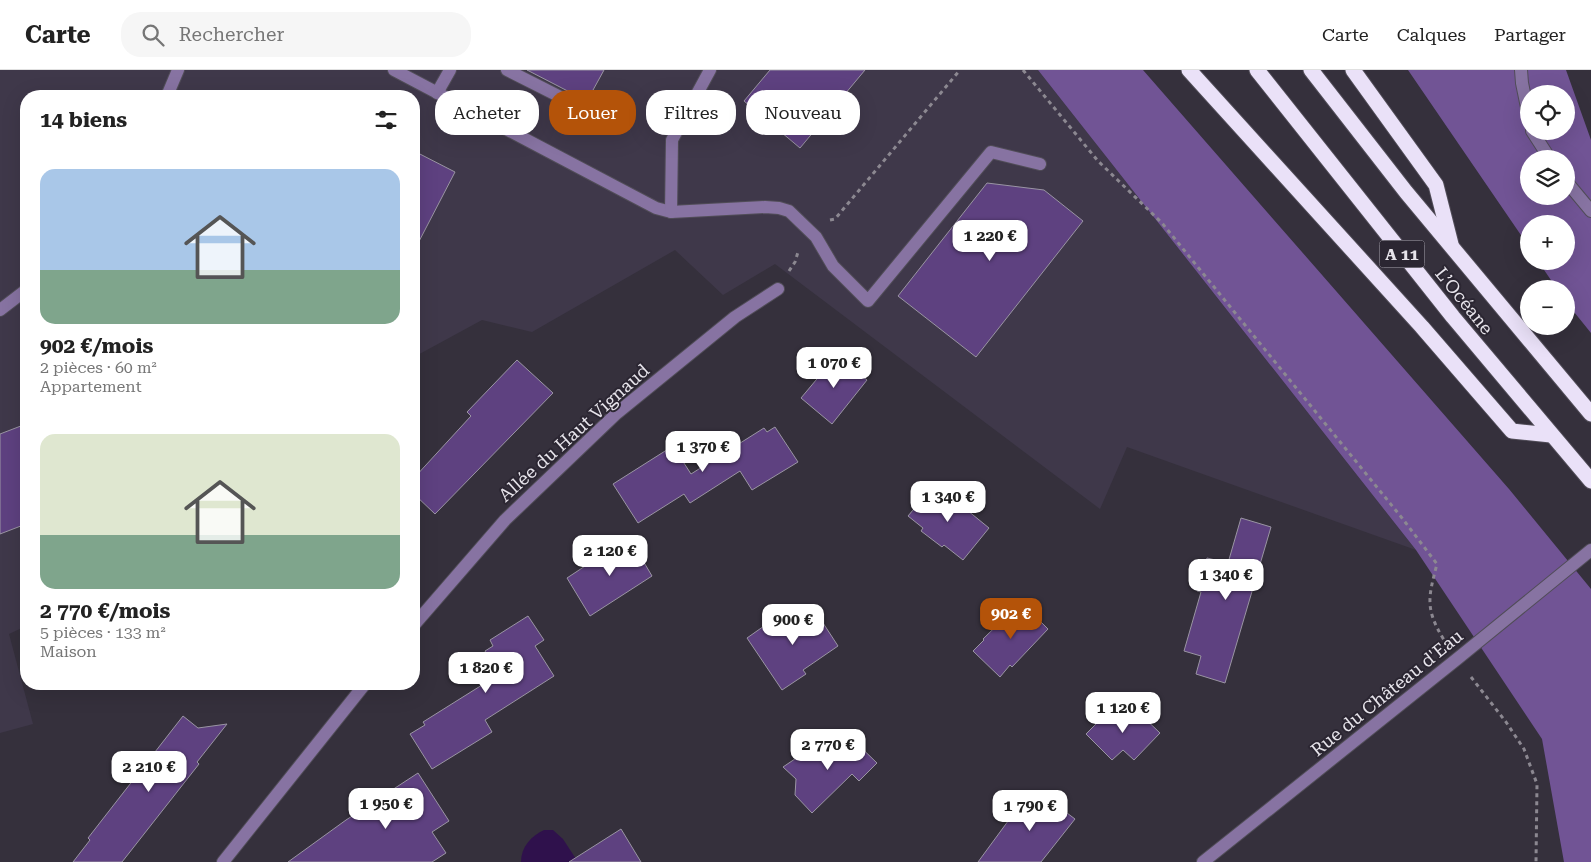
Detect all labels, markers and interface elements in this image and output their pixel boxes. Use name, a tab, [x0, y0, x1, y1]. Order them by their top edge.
search box	[121, 12, 471, 57]
text: Carte	[25, 21, 91, 49]
icon: search	[139, 21, 167, 49]
text: Rechercher	[179, 23, 284, 46]
text: Carte	[1322, 24, 1369, 45]
text: Calques	[1397, 24, 1466, 45]
text: Partager	[1494, 24, 1566, 45]
map controls	[1520, 85, 1575, 335]
button: locate	[1520, 85, 1575, 140]
chip: Acheter	[435, 90, 539, 135]
chip: Louer	[549, 90, 636, 135]
chip: Filtres	[646, 90, 736, 135]
chip: Nouveau	[746, 90, 860, 135]
icon: filters	[372, 106, 400, 134]
text: 14 biens	[40, 108, 127, 132]
button: layers	[1520, 150, 1575, 205]
icon: home	[175, 202, 265, 292]
button: +	[1520, 215, 1575, 270]
pin: 1 220 €	[944, 220, 1036, 262]
text: 1 220 €	[964, 226, 1016, 245]
road number: A 11	[1380, 240, 1424, 268]
street label: L’Océane	[1431, 263, 1498, 338]
button: −	[1520, 280, 1575, 335]
text: 902 €/mois	[40, 334, 153, 358]
pin: 1 070 €	[788, 346, 880, 389]
text: 1 070 €	[808, 353, 860, 372]
text: 2 pièces · 60 m²	[40, 358, 157, 377]
street label: Allée du Haut Vignaud	[494, 359, 654, 506]
text: Appartement	[40, 377, 142, 396]
pin: 1 370 €	[657, 430, 749, 473]
text: 1 370 €	[677, 437, 729, 456]
icon: home	[175, 467, 265, 557]
pin: 1 340 €	[902, 480, 994, 523]
text: 1 340 €	[922, 487, 974, 506]
pin: 2 120 €	[564, 534, 656, 577]
text: 2 120 €	[584, 541, 636, 560]
pin: 1 340 €	[1180, 558, 1272, 601]
text: 1 340 €	[1200, 565, 1252, 584]
pin: 902 €	[976, 598, 1046, 640]
text: 2 770 €/mois	[40, 599, 170, 623]
pin: 900 €	[758, 604, 828, 646]
text: 902 €	[991, 604, 1031, 623]
text: 900 €	[773, 610, 813, 629]
text: 5 pièces · 133 m²	[40, 623, 166, 642]
street label: Rue du Château d'Eau	[1307, 625, 1467, 760]
text: Maison	[40, 642, 97, 661]
pin: 1 820 €	[440, 652, 532, 694]
text: 1 820 €	[460, 658, 512, 677]
pin: 1 120 €	[1077, 692, 1169, 734]
text: 1 120 €	[1097, 698, 1149, 717]
pin: 2 770 €	[782, 728, 874, 771]
text: 2 770 €	[802, 735, 854, 754]
pin: 2 210 €	[103, 750, 195, 793]
text: 2 210 €	[123, 757, 175, 776]
pin: 1 950 €	[340, 788, 432, 830]
pin: 1 790 €	[984, 790, 1076, 832]
text: 1 950 €	[360, 794, 412, 813]
text: 1 790 €	[1004, 796, 1056, 815]

